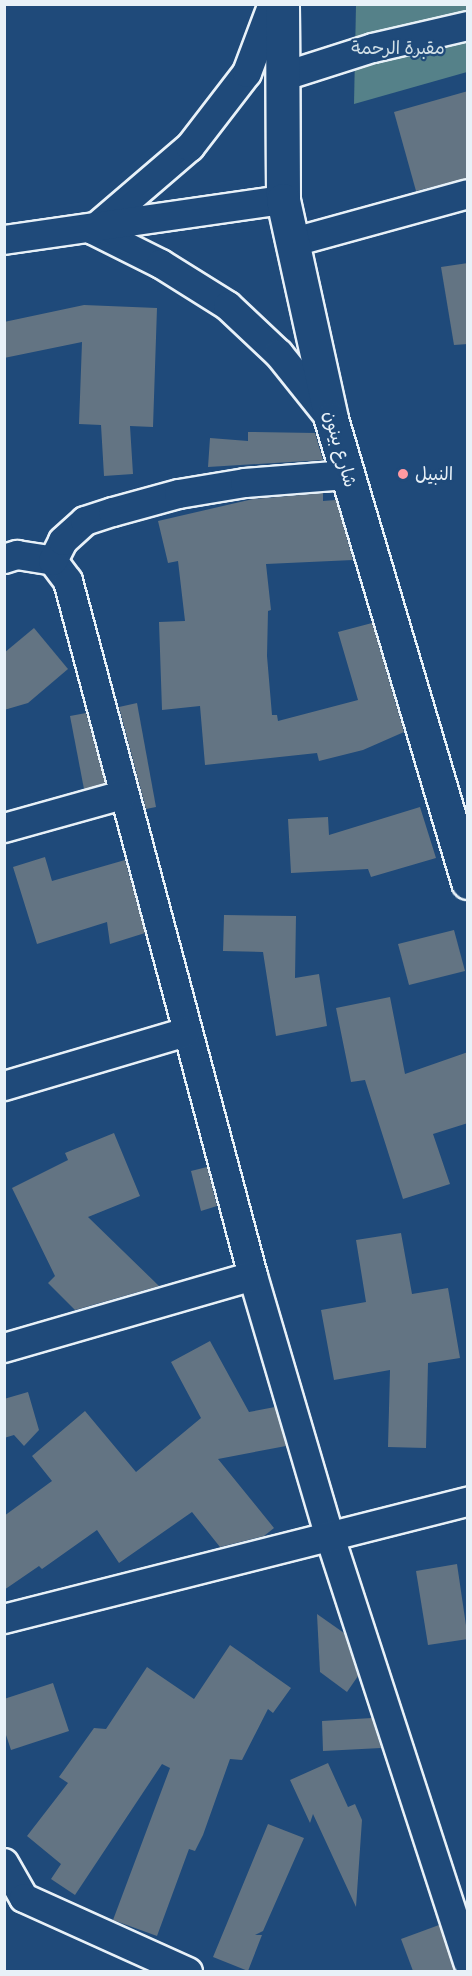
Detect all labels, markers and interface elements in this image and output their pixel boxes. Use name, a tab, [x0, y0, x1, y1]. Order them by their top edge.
park label: مقبرة الرحمة	[351, 37, 445, 59]
street label: شارع بينون	[319, 408, 361, 490]
place label: النبيل	[415, 463, 453, 485]
marker: النبيل	[396, 467, 410, 481]

